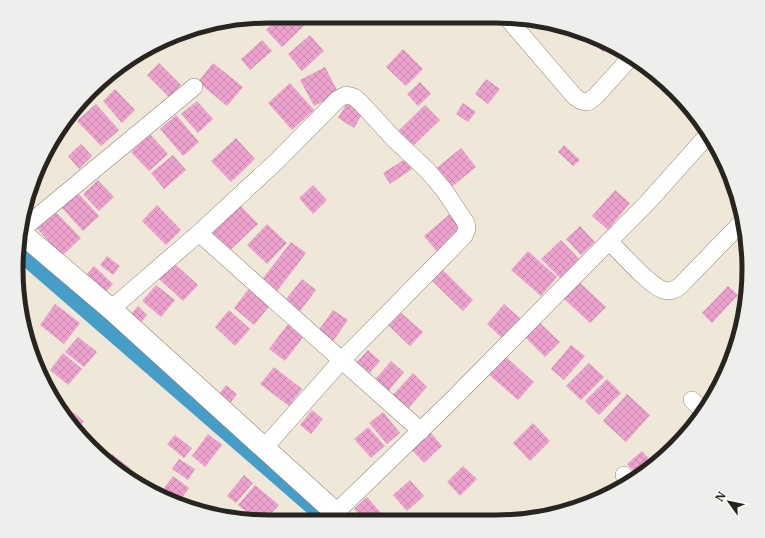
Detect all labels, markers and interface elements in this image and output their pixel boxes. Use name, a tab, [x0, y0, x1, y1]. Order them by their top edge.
north arrow	[709, 482, 749, 522]
text: N	[712, 489, 729, 504]

